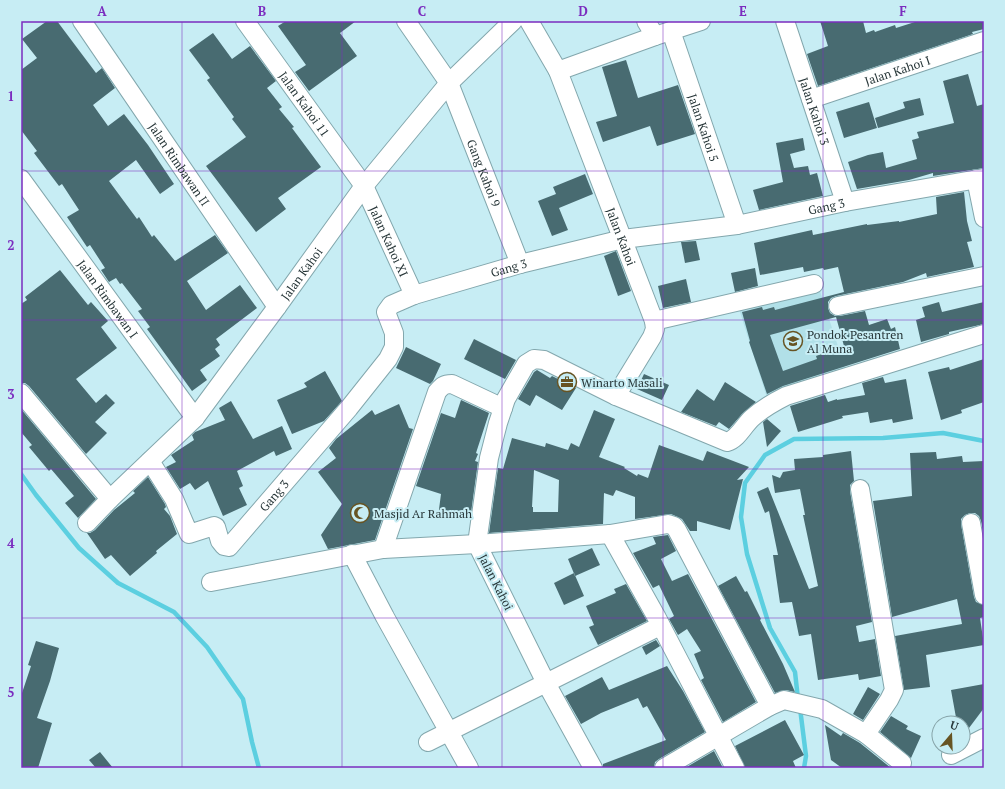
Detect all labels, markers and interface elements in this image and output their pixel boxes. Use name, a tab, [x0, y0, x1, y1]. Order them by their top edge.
text: A	[97, 2, 107, 20]
text: B	[258, 2, 266, 20]
text: C	[418, 2, 426, 20]
text: D	[578, 2, 588, 20]
text: E	[739, 2, 747, 20]
text: F	[899, 2, 907, 20]
street label: Jalan Kahoi I	[863, 52, 932, 88]
street label: Jalan Kahoi 11	[276, 68, 333, 139]
street label: Jalan Kahoi 3	[797, 75, 833, 147]
text: 1	[7, 87, 15, 105]
street label: Jalan Kahoi 5	[685, 92, 722, 163]
street label: Jalan Rimbawan II	[146, 119, 213, 208]
street label: Gang Kahoi 9	[464, 137, 504, 209]
street label: Gang 3	[807, 195, 846, 217]
street label: Jalan Kahoi XI	[367, 203, 412, 279]
street label: Jalan Kahoi	[604, 205, 640, 268]
text: 2	[7, 236, 15, 254]
street label: Jalan Kahoi	[277, 244, 325, 303]
street label: Gang 3	[489, 255, 528, 280]
street label: Jalan Rimbawan I	[75, 257, 142, 341]
place label: Pondok Pesantren Al Muna	[807, 327, 903, 356]
school or university icon: Pondok Pesantren Al Muna	[782, 330, 804, 352]
office icon: Winarto Masali	[556, 371, 578, 393]
place label: Winarto Masali	[581, 375, 663, 390]
text: 3	[7, 385, 15, 403]
street label: Gang 3	[256, 476, 292, 514]
mosque icon: Masjid Ar Rahmah	[349, 502, 371, 524]
place label: Masjid Ar Rahmah	[374, 506, 472, 521]
text: 4	[7, 534, 15, 552]
street label: Jalan Kahoi	[475, 551, 517, 613]
text: 5	[7, 683, 15, 701]
north arrow	[931, 715, 971, 755]
text: U	[948, 718, 960, 733]

